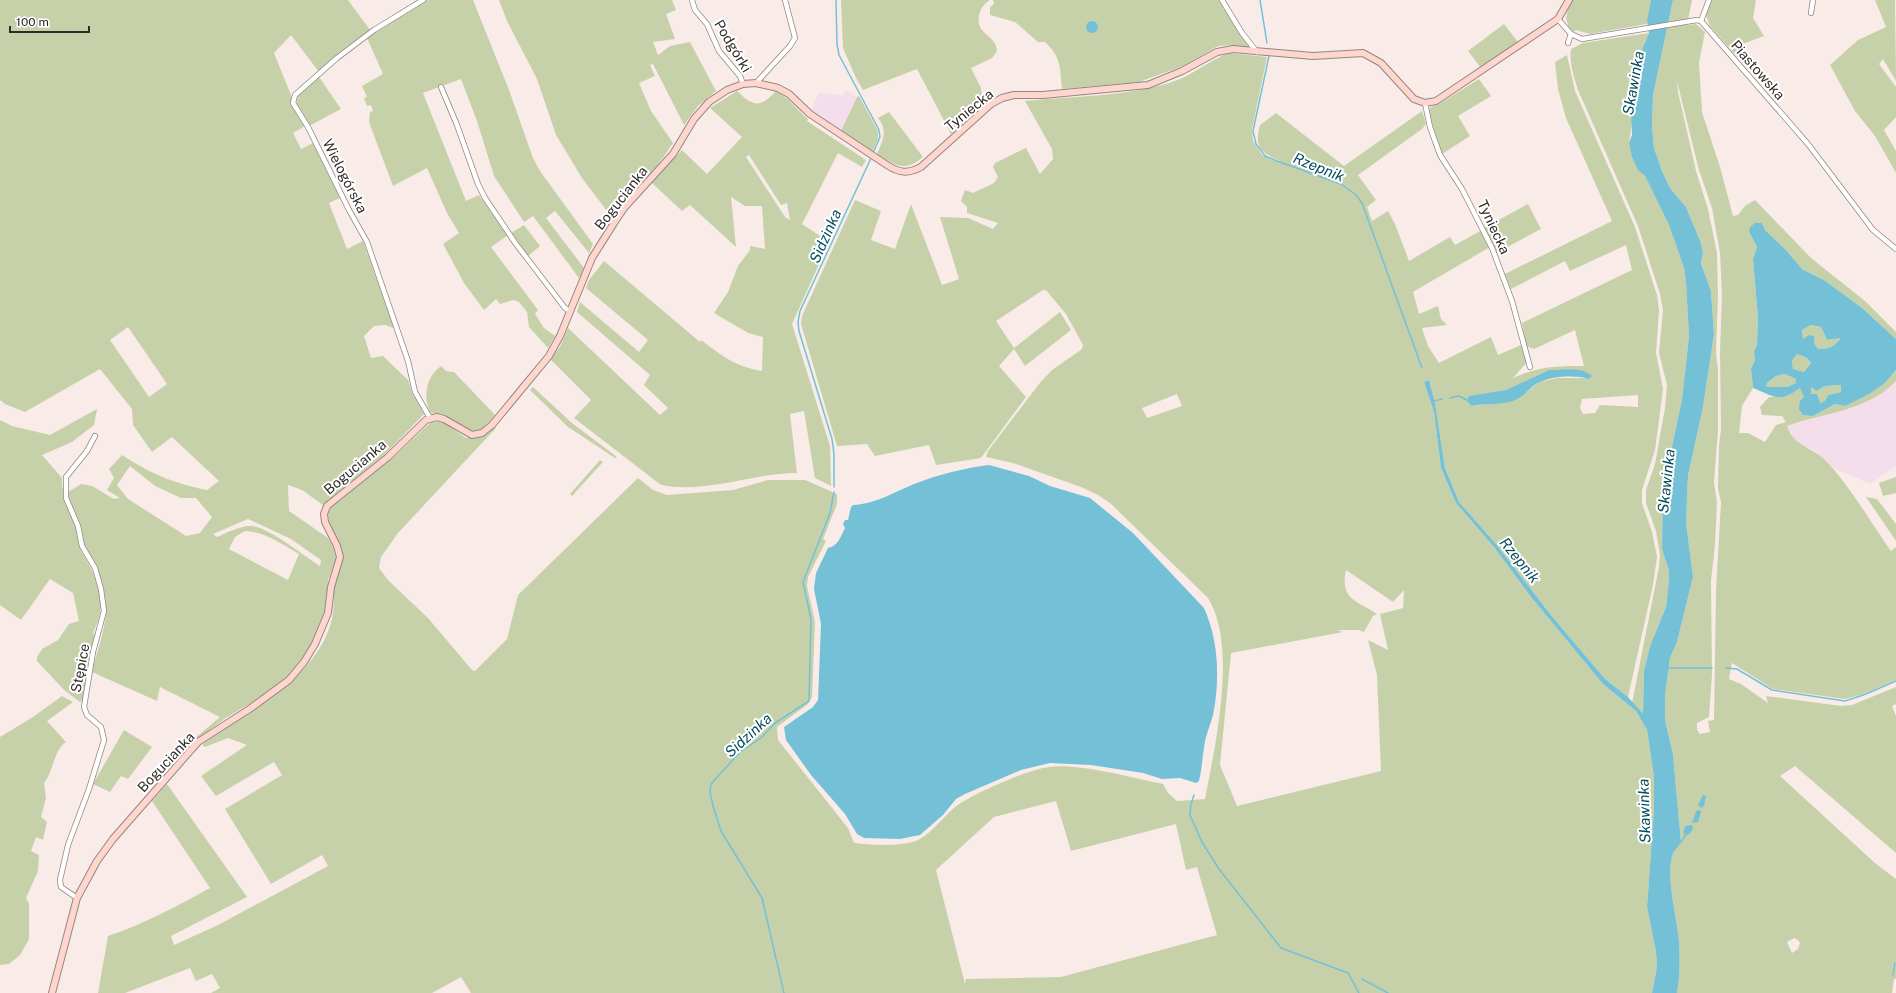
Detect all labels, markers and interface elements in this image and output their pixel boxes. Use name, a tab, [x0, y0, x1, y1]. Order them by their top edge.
scale bar	[10, 8, 89, 34]
text: 100 m	[16, 15, 49, 29]
street label: Podgórki	[711, 17, 755, 75]
street label: Piastowska	[1728, 37, 1788, 103]
water label: Skawinka	[1619, 50, 1647, 116]
street label: Tyniecka	[942, 86, 996, 134]
street label: Wielogórska	[320, 136, 370, 216]
water label: Rzepnik	[1291, 149, 1348, 185]
street label: Bogucianka	[591, 163, 651, 233]
street label: Tyniecka	[1475, 198, 1513, 256]
water label: Sidzinka	[806, 206, 844, 266]
street label: Bogucianka	[321, 436, 389, 498]
water label: Skawinka	[1654, 448, 1678, 514]
water label: Rzepnik	[1497, 534, 1544, 587]
street label: Stępice	[67, 642, 93, 694]
water label: Sidzinka	[721, 710, 775, 760]
street label: Bogucianka	[134, 729, 198, 795]
water label: Skawinka	[1634, 778, 1654, 844]

